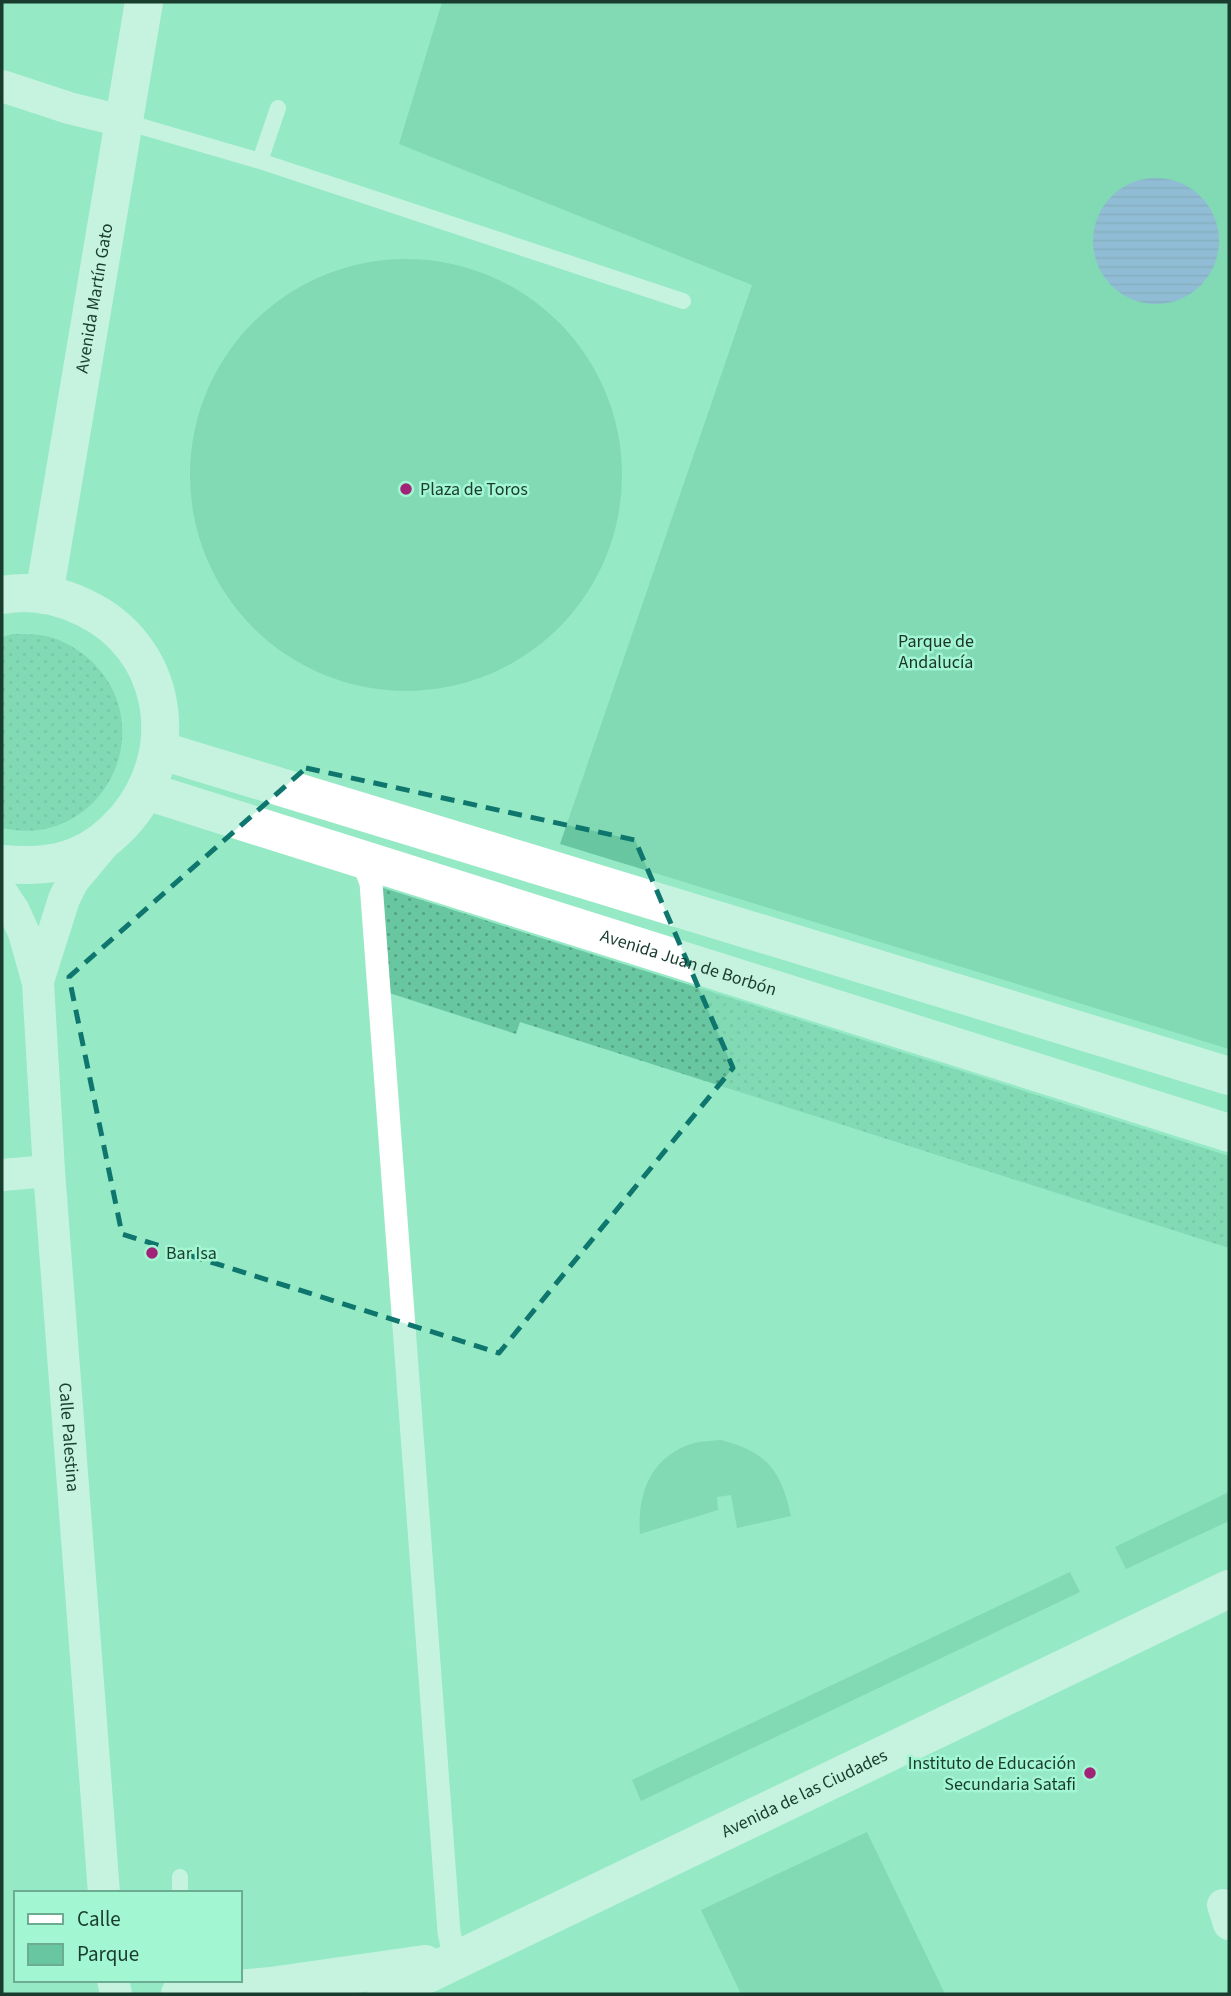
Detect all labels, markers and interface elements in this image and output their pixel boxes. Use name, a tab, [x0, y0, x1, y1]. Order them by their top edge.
street label: Avenida Martín Gato	[69, 221, 119, 375]
place label: Plaza de Toros	[420, 477, 528, 502]
marker: Plaza de Toros	[398, 481, 414, 497]
park label: Parque de Andalucía	[898, 629, 974, 675]
street label: Avenida Juan de Borbón	[597, 923, 780, 1002]
place label: Bar Isa	[166, 1241, 217, 1266]
marker: Bar Isa	[144, 1245, 160, 1261]
street label: Calle Palestina	[53, 1382, 86, 1493]
street label: Avenida de las Ciudades	[717, 1743, 891, 1844]
place label: Instituto de Educación Secundaria Satafi	[908, 1751, 1076, 1797]
marker: Instituto de Educación Secundaria Satafi	[1082, 1765, 1098, 1781]
legend	[14, 1891, 242, 1982]
text: Calle	[77, 1904, 121, 1934]
text: Parque	[77, 1939, 139, 1969]

